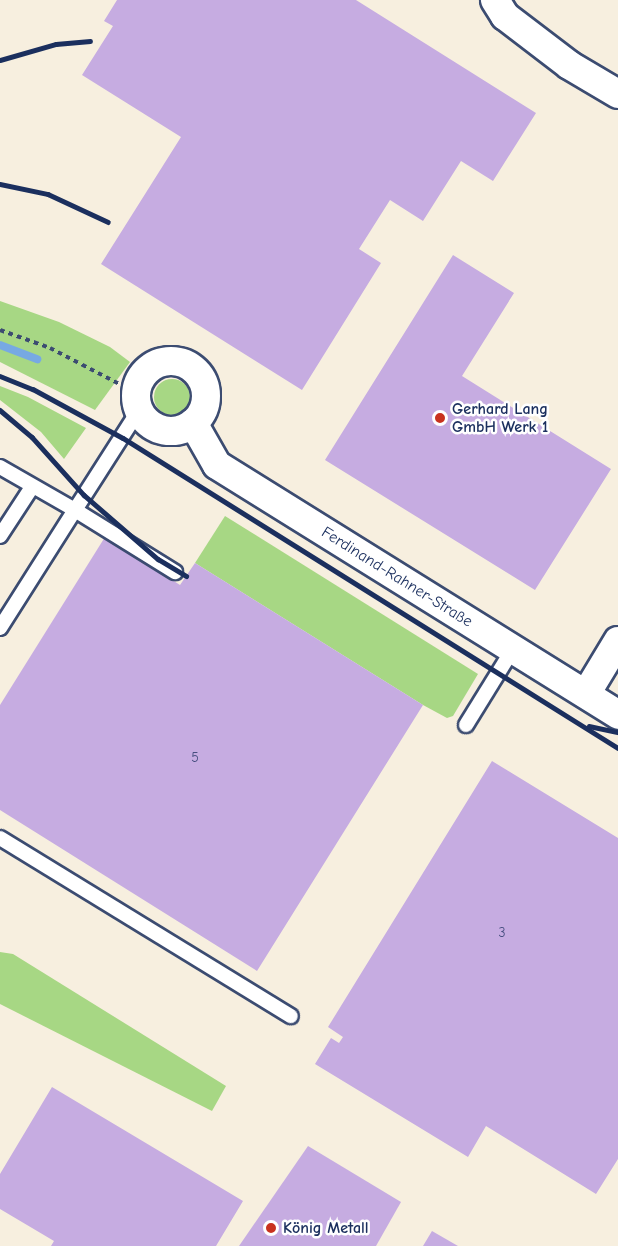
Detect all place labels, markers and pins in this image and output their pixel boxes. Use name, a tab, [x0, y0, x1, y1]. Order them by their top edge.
place label: Gerhard Lang GmbH Werk 1	[452, 399, 548, 437]
marker: Gerhard Lang GmbH Werk 1	[433, 411, 447, 425]
place label: König Metall	[283, 1218, 369, 1238]
marker: König Metall	[264, 1221, 278, 1235]

